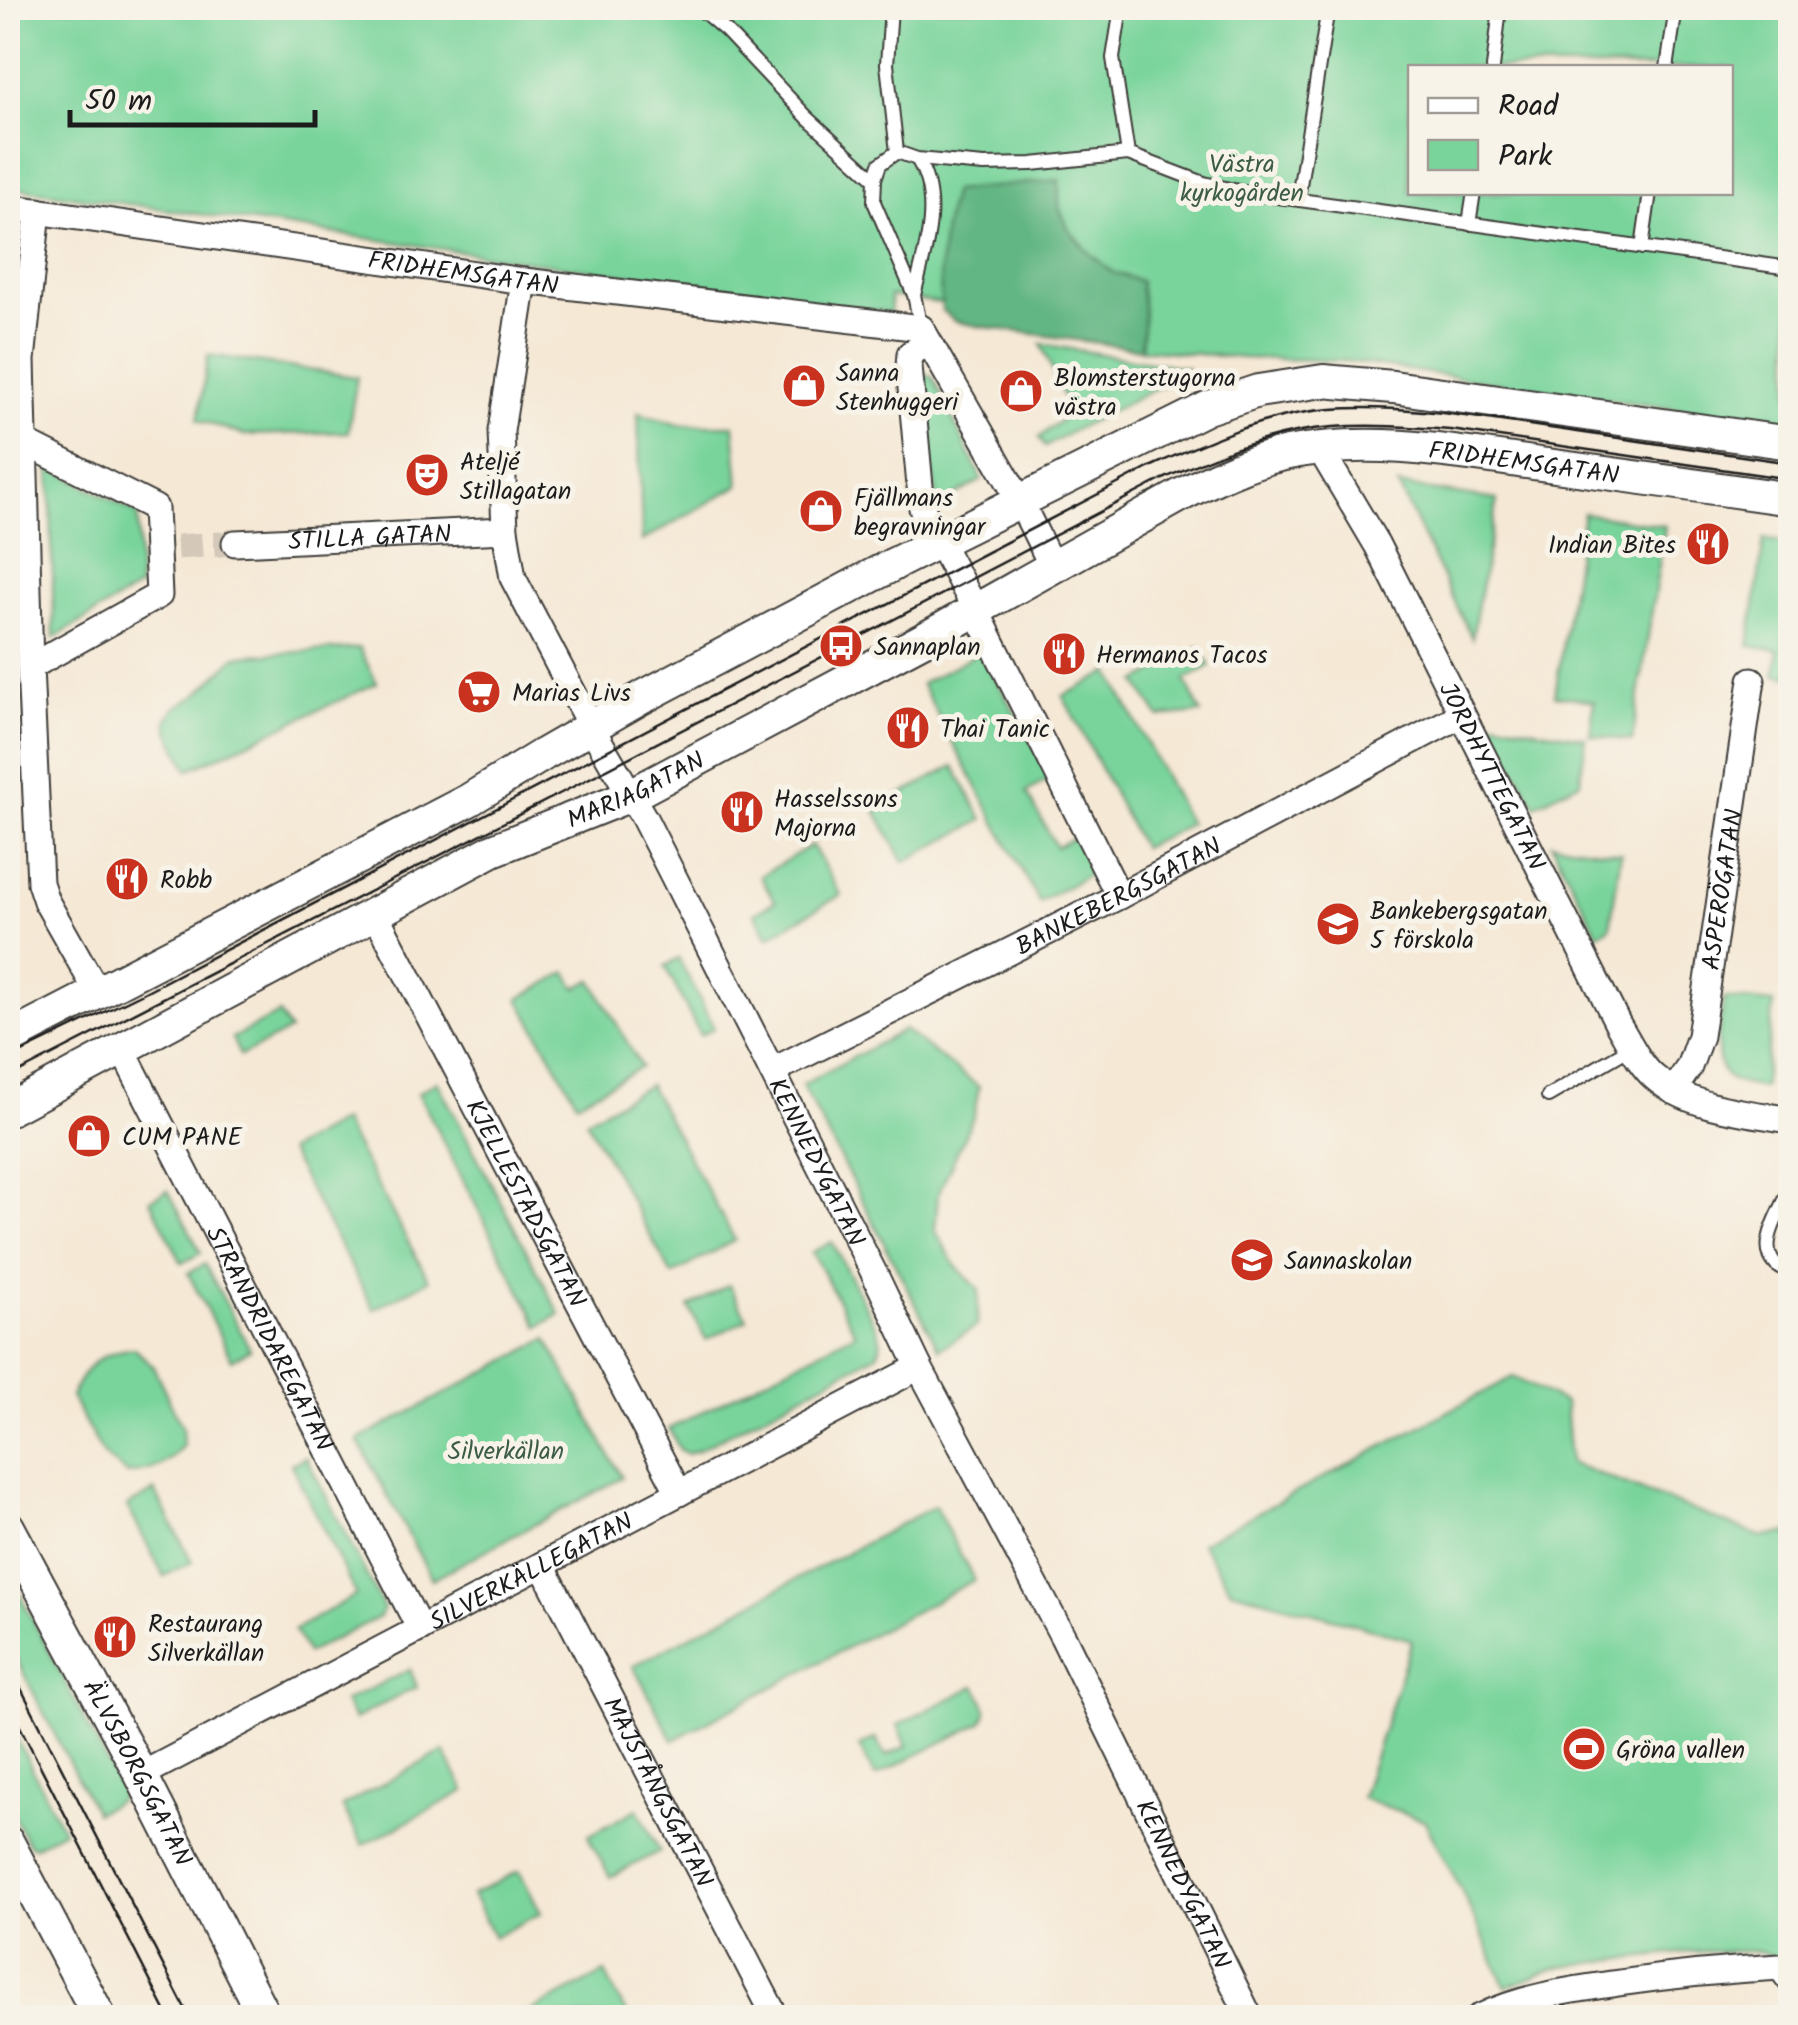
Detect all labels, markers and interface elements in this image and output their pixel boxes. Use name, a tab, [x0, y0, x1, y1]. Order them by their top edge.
scale bar	[70, 65, 315, 127]
legend	[1408, 65, 1733, 195]
text: 50 m	[85, 78, 152, 126]
text: Road	[1498, 83, 1559, 131]
text: Park	[1498, 133, 1553, 181]
park label: Västra kyrkogården	[1180, 145, 1304, 214]
street label: FRIDHEMSGATAN	[365, 241, 561, 307]
place label: Sanna Stenhuggeri	[836, 354, 959, 423]
place label: Blomsterstugorna västra	[1054, 359, 1236, 428]
shop icon: Sanna Stenhuggeri	[781, 363, 827, 409]
shop icon: Blomsterstugorna västra	[998, 368, 1044, 414]
street label: FRIDHEMSGATAN	[1426, 431, 1621, 496]
place label: Ateljé Stillagatan	[460, 443, 571, 512]
theatre icon: Ateljé Stillagatan	[404, 452, 450, 498]
place label: Fjällmans begravningar	[854, 479, 987, 548]
shop icon: Fjällmans begravningar	[798, 488, 844, 534]
street label: STILLA GATAN	[288, 515, 452, 562]
restaurant icon: Indian Bites	[1685, 521, 1731, 567]
place label: Indian Bites	[1548, 526, 1676, 566]
bus stop icon: Sannaplan	[818, 623, 864, 669]
place label: Sannaplan	[874, 628, 981, 668]
restaurant icon: Hermanos Tacos	[1041, 631, 1087, 677]
place label: Hermanos Tacos	[1096, 636, 1268, 676]
supermarket icon: Marias Livs	[456, 669, 502, 715]
place label: Marias Livs	[512, 674, 631, 714]
street label: JORDHYTTEGATAN	[1427, 676, 1556, 878]
restaurant icon: Thai Tanic	[885, 705, 931, 751]
place label: Thai Tanic	[940, 710, 1050, 750]
street label: MARIAGATAN	[561, 741, 712, 841]
place label: Hasselssons Majorna	[774, 780, 898, 849]
restaurant icon: Hasselssons Majorna	[719, 789, 765, 835]
street label: ASPERÖGATAN	[1692, 806, 1755, 973]
street label: BANKEBERGSGATAN	[1009, 827, 1229, 967]
restaurant icon: Robb	[104, 856, 150, 902]
place label: Robb	[160, 861, 212, 901]
place label: Bankebergsgatan 5 förskola	[1370, 892, 1547, 961]
school or university icon: Bankebergsgatan 5 förskola	[1315, 901, 1361, 947]
street label: KENNEDYGATAN	[756, 1071, 875, 1254]
street label: KJELLESTADSGATAN	[454, 1092, 596, 1315]
shop icon: CUM PANE	[66, 1113, 112, 1159]
place label: CUM PANE	[122, 1118, 243, 1158]
street label: STRANDRIDAREGATAN	[194, 1219, 343, 1459]
school or university icon: Sannaskolan	[1229, 1237, 1275, 1283]
place label: Sannaskolan	[1284, 1242, 1412, 1282]
park label: Silverkällan	[448, 1432, 564, 1472]
street label: SILVERKÄLLEGATAN	[423, 1502, 641, 1642]
place label: Restaurang Silverkällan	[148, 1605, 264, 1674]
restaurant icon: Restaurang Silverkällan	[92, 1614, 138, 1660]
street label: ÄLVSBORGSGATAN	[71, 1673, 202, 1874]
street label: MAJSTÅNGSGATAN	[591, 1690, 723, 1895]
sports icon: Gröna vallen	[1561, 1726, 1607, 1772]
place label: Gröna vallen	[1616, 1731, 1745, 1771]
street label: KENNEDYGATAN	[1124, 1793, 1241, 1976]

